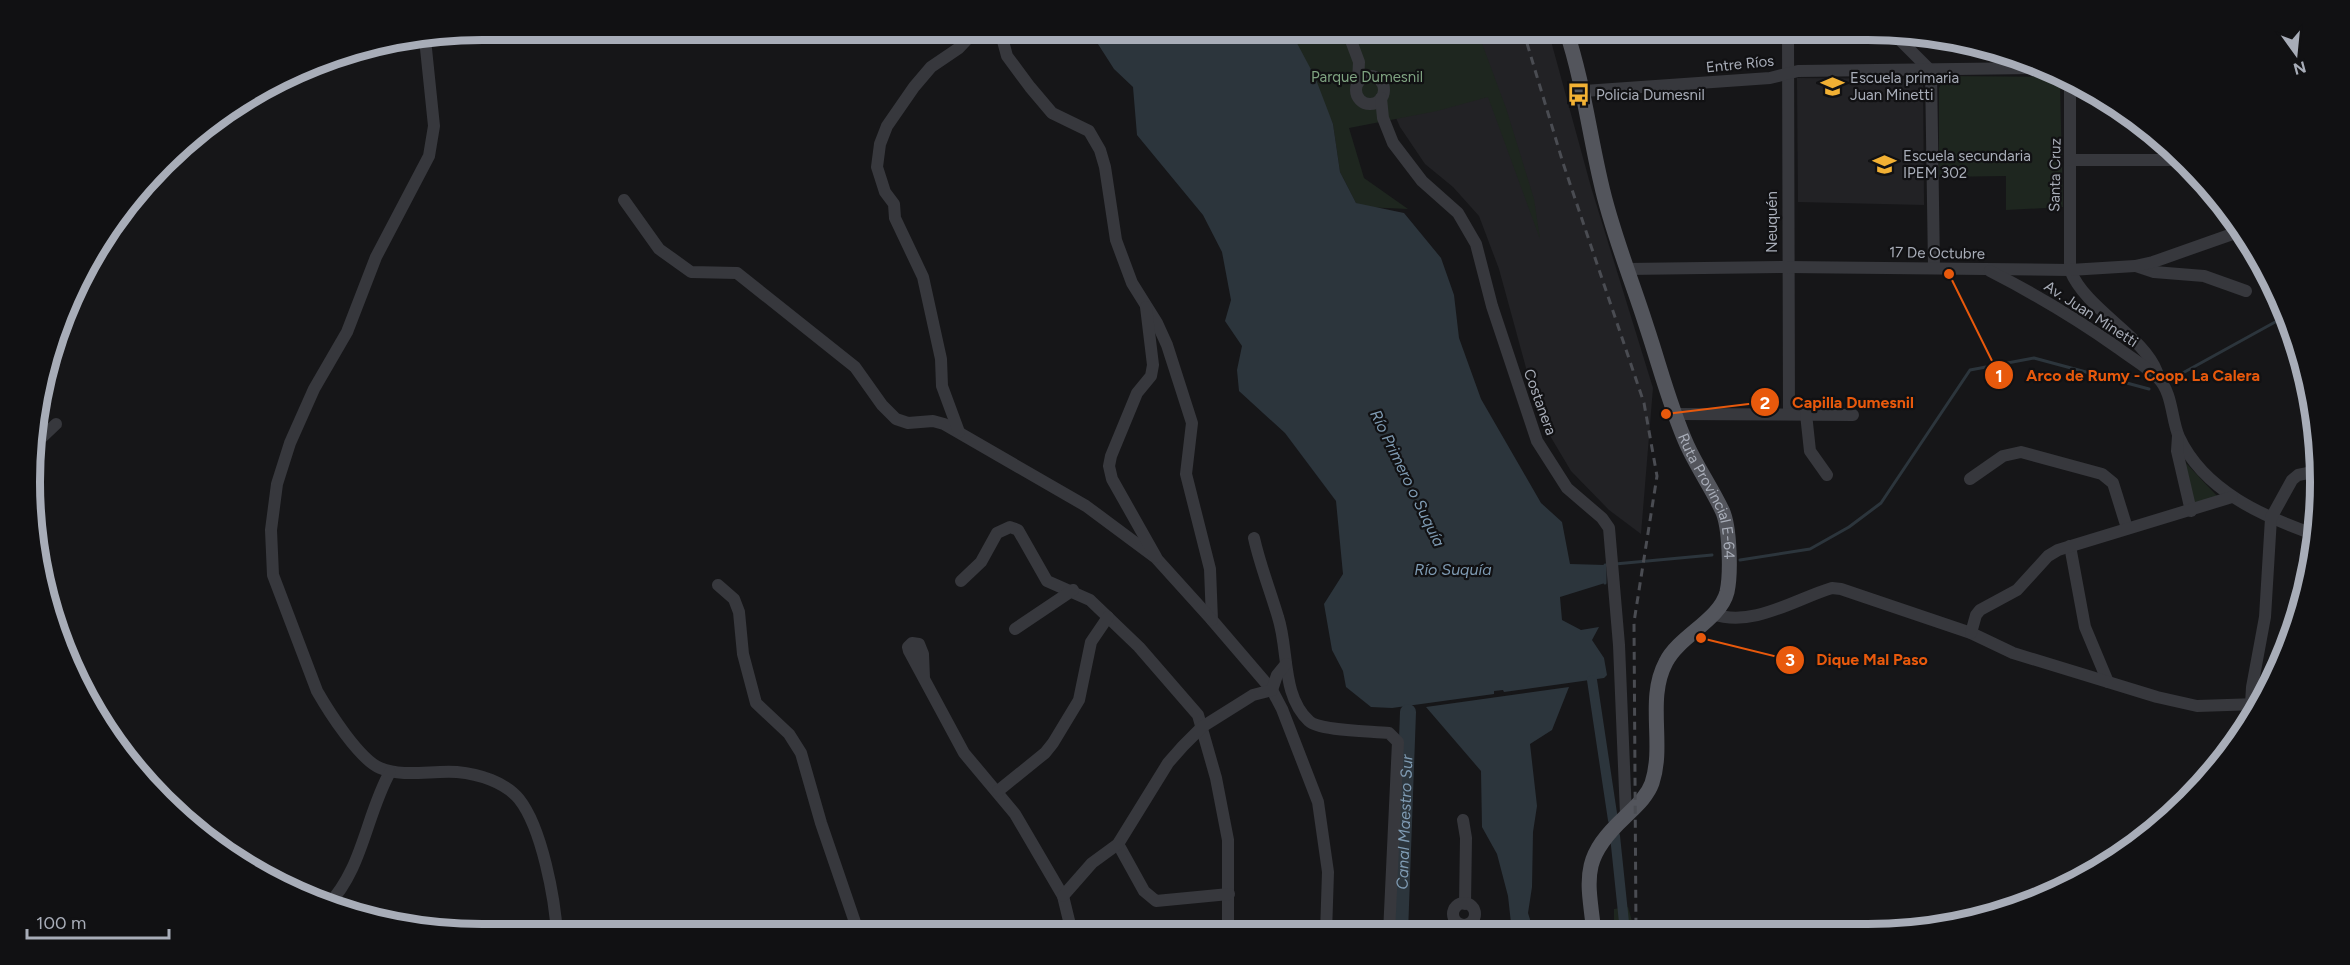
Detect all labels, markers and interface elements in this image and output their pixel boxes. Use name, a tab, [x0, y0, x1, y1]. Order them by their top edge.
north arrow	[2266, 24, 2326, 84]
street label: Entre Ríos	[1705, 51, 1775, 77]
text: N	[2291, 57, 2308, 79]
park label: Parque Dumesnil	[1311, 68, 1423, 86]
place label: Escuela primaria Juan Minetti	[1850, 69, 1959, 104]
school or university icon: Escuela primaria Juan Minetti	[1819, 74, 1845, 100]
bus stop icon: Policia Dumesnil	[1565, 82, 1591, 108]
place label: Policia Dumesnil	[1596, 86, 1705, 104]
street label: Santa Cruz	[2045, 138, 2065, 212]
place label: Escuela secundaria IPEM 302	[1903, 147, 2031, 182]
school or university icon: Escuela secundaria IPEM 302	[1872, 152, 1898, 178]
street label: Neuquén	[1763, 191, 1781, 253]
street label: 17 De Octubre	[1889, 243, 1985, 263]
street label: Av. Juan Minetti	[2041, 277, 2141, 351]
callout: Arco de Rumy - Coop. La Calera	[1984, 358, 2272, 392]
text: 1	[1995, 365, 2003, 387]
street label: Costanera	[1520, 366, 1560, 438]
text: Arco de Rumy - Coop. La Calera	[2026, 366, 2260, 385]
callout: Capilla Dumesnil	[1750, 385, 1926, 419]
text: 2	[1760, 392, 1770, 414]
text: Capilla Dumesnil	[1792, 393, 1914, 412]
water label: Río Primero o Suquía	[1366, 407, 1449, 550]
street label: Ruta Provincial E-64	[1674, 431, 1738, 560]
water label: Río Suquía	[1414, 560, 1492, 579]
callout: Dique Mal Paso	[1775, 643, 1940, 677]
text: 3	[1785, 649, 1795, 671]
text: Dique Mal Paso	[1816, 650, 1928, 669]
water label: Canal Maestro Sur	[1393, 754, 1416, 890]
scale bar	[27, 902, 170, 940]
text: 100 m	[36, 912, 86, 934]

